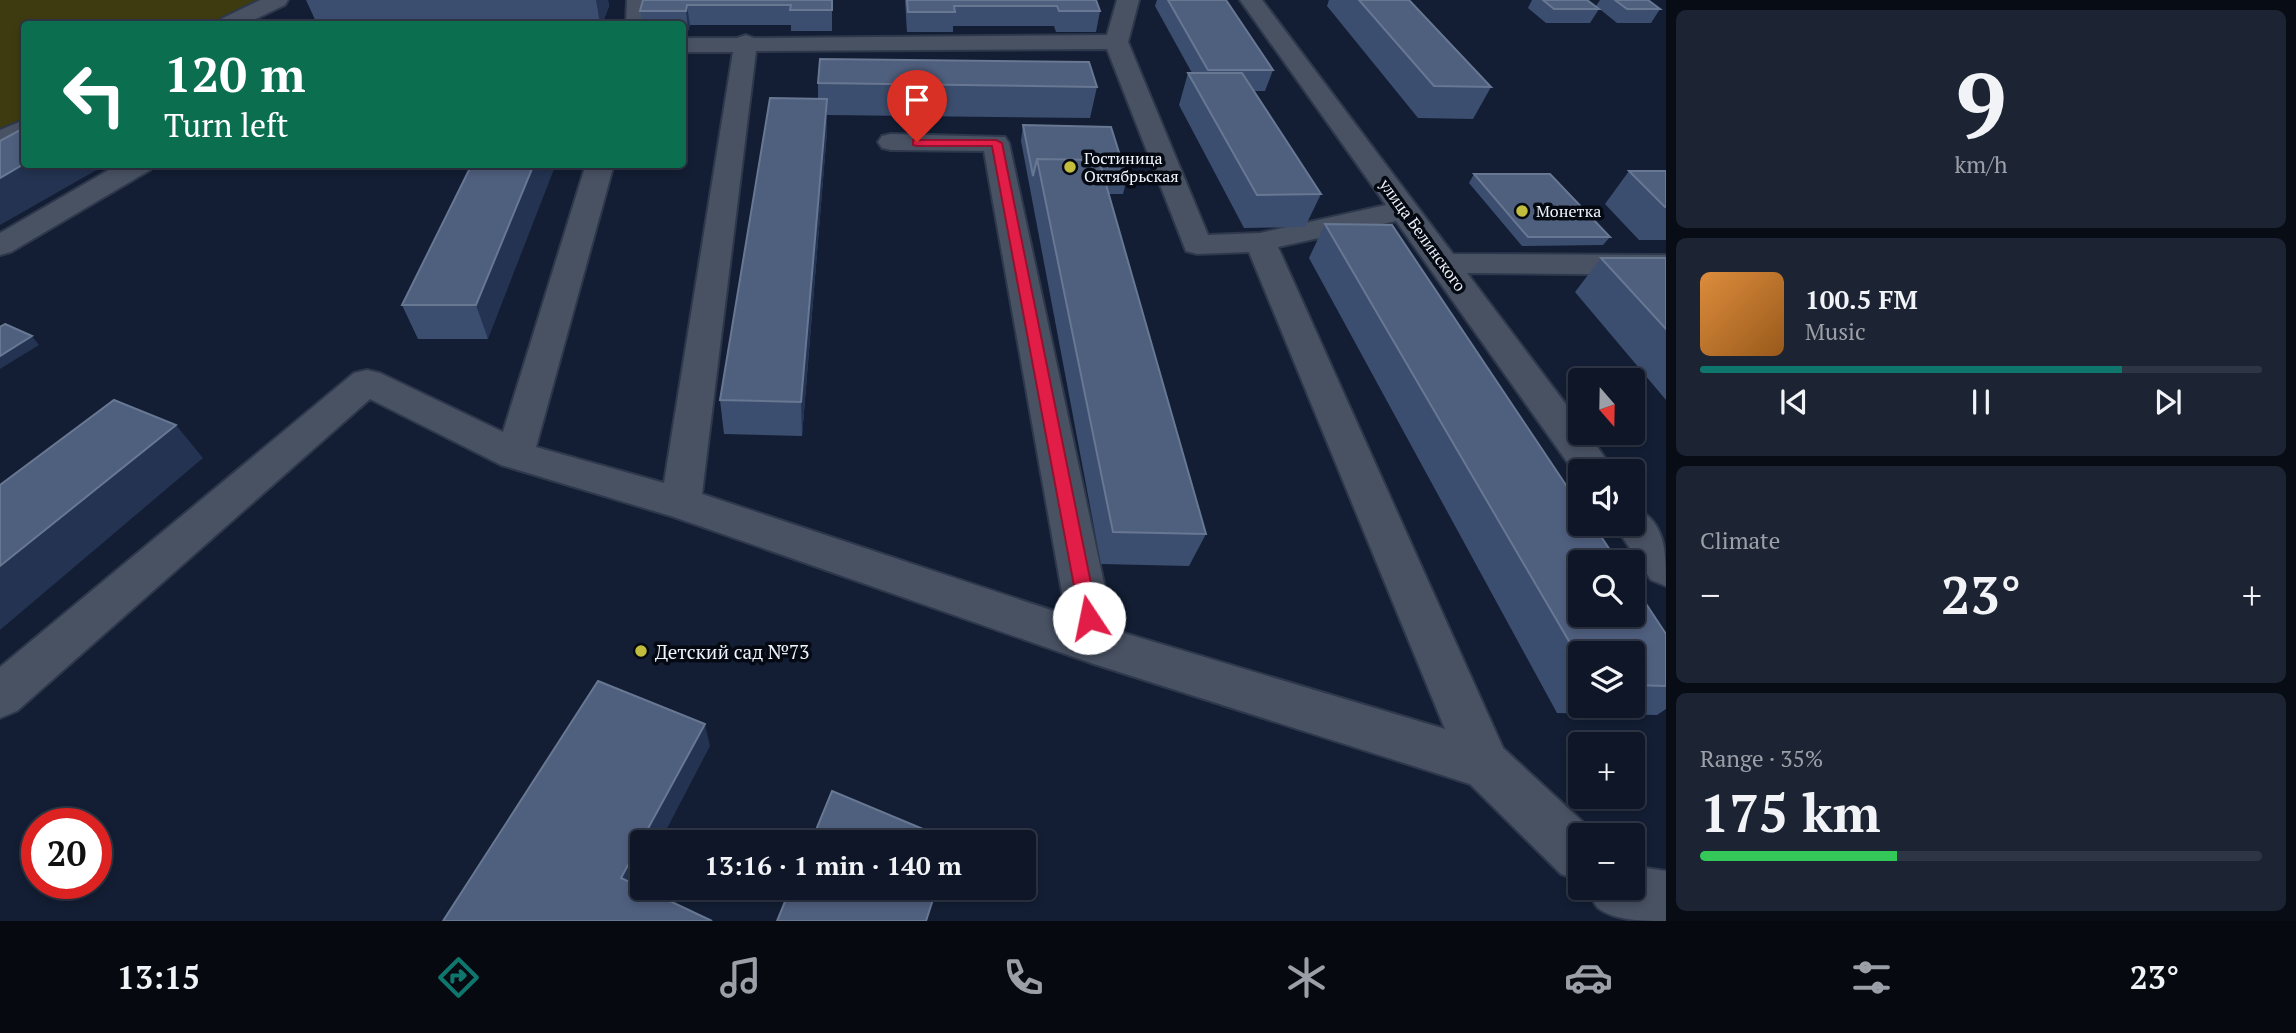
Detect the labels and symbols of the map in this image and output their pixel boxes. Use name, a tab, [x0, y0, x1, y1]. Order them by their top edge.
pin	[887, 70, 947, 142]
place label: Гостиница Октябрьская	[1084, 147, 1179, 187]
marker: Гостиница Октябрьская	[1062, 159, 1078, 175]
street label: улица Белинского	[1374, 173, 1471, 296]
place label: Монетка	[1536, 200, 1601, 222]
marker: Монетка	[1514, 203, 1530, 219]
north arrow	[1568, 368, 1645, 444]
position arrow	[1052, 581, 1126, 655]
place label: Детский сад №73	[655, 639, 809, 664]
marker: Детский сад №73	[633, 643, 649, 659]
speed limit sign: 20	[21, 808, 112, 899]

